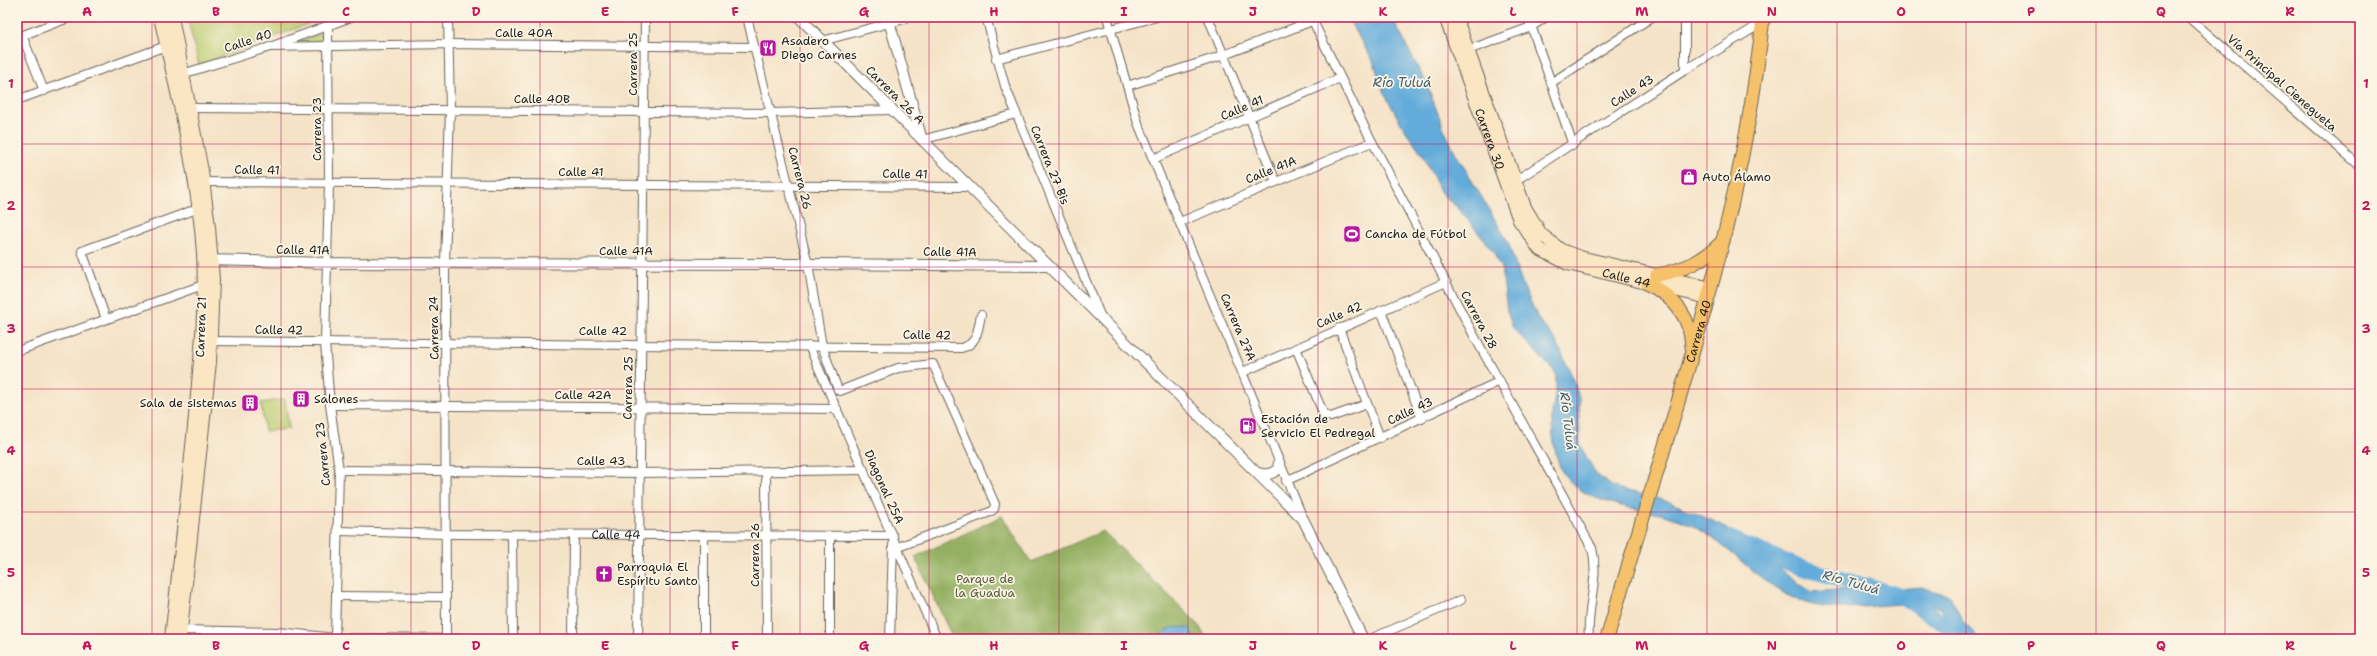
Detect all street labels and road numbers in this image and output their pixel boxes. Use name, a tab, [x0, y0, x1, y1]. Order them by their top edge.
street label: Calle 40A	[495, 25, 553, 41]
street label: Calle 40	[222, 26, 274, 56]
street label: Vía Principal Cienegueta	[2224, 31, 2341, 135]
street label: Carrera 25	[625, 32, 641, 96]
street label: Carrera 26 A	[862, 62, 928, 128]
street label: Calle 43	[1607, 71, 1657, 111]
street label: Calle 40B	[514, 91, 570, 107]
street label: Calle 41	[1218, 92, 1266, 124]
street label: Carrera 23	[309, 97, 325, 161]
street label: Carrera 30	[1471, 106, 1508, 172]
street label: Carrera 27 Bis	[1027, 123, 1073, 207]
street label: Carrera 26	[784, 145, 816, 211]
street label: Calle 41A	[1243, 152, 1299, 187]
street label: Calle 41	[234, 162, 280, 178]
street label: Calle 41	[558, 164, 604, 180]
street label: Calle 41	[882, 166, 928, 182]
street label: Calle 41A	[276, 242, 330, 258]
street label: Calle 41A	[599, 243, 653, 259]
street label: Calle 41A	[923, 244, 977, 260]
street label: Calle 44	[1601, 265, 1652, 292]
street label: Carrera 28	[1457, 288, 1501, 352]
street label: Carrera 27A	[1217, 291, 1260, 364]
street label: Carrera 21	[192, 296, 210, 358]
street label: Carrera 24	[425, 296, 443, 360]
street label: Calle 42	[1314, 298, 1364, 332]
street label: Carrera 40	[1682, 298, 1715, 365]
street label: Calle 42	[255, 322, 303, 338]
street label: Calle 42	[579, 323, 627, 339]
street label: Calle 42	[903, 327, 951, 343]
street label: Carrera 25	[619, 356, 637, 420]
street label: Calle 42A	[555, 387, 612, 403]
street label: Calle 43	[1385, 393, 1435, 429]
street label: Carrera 23	[312, 421, 334, 487]
street label: Diagonal 25A	[860, 447, 908, 527]
street label: Calle 43	[577, 453, 625, 469]
street label: Carrera 26	[747, 523, 763, 587]
street label: Calle 44	[591, 527, 641, 543]

